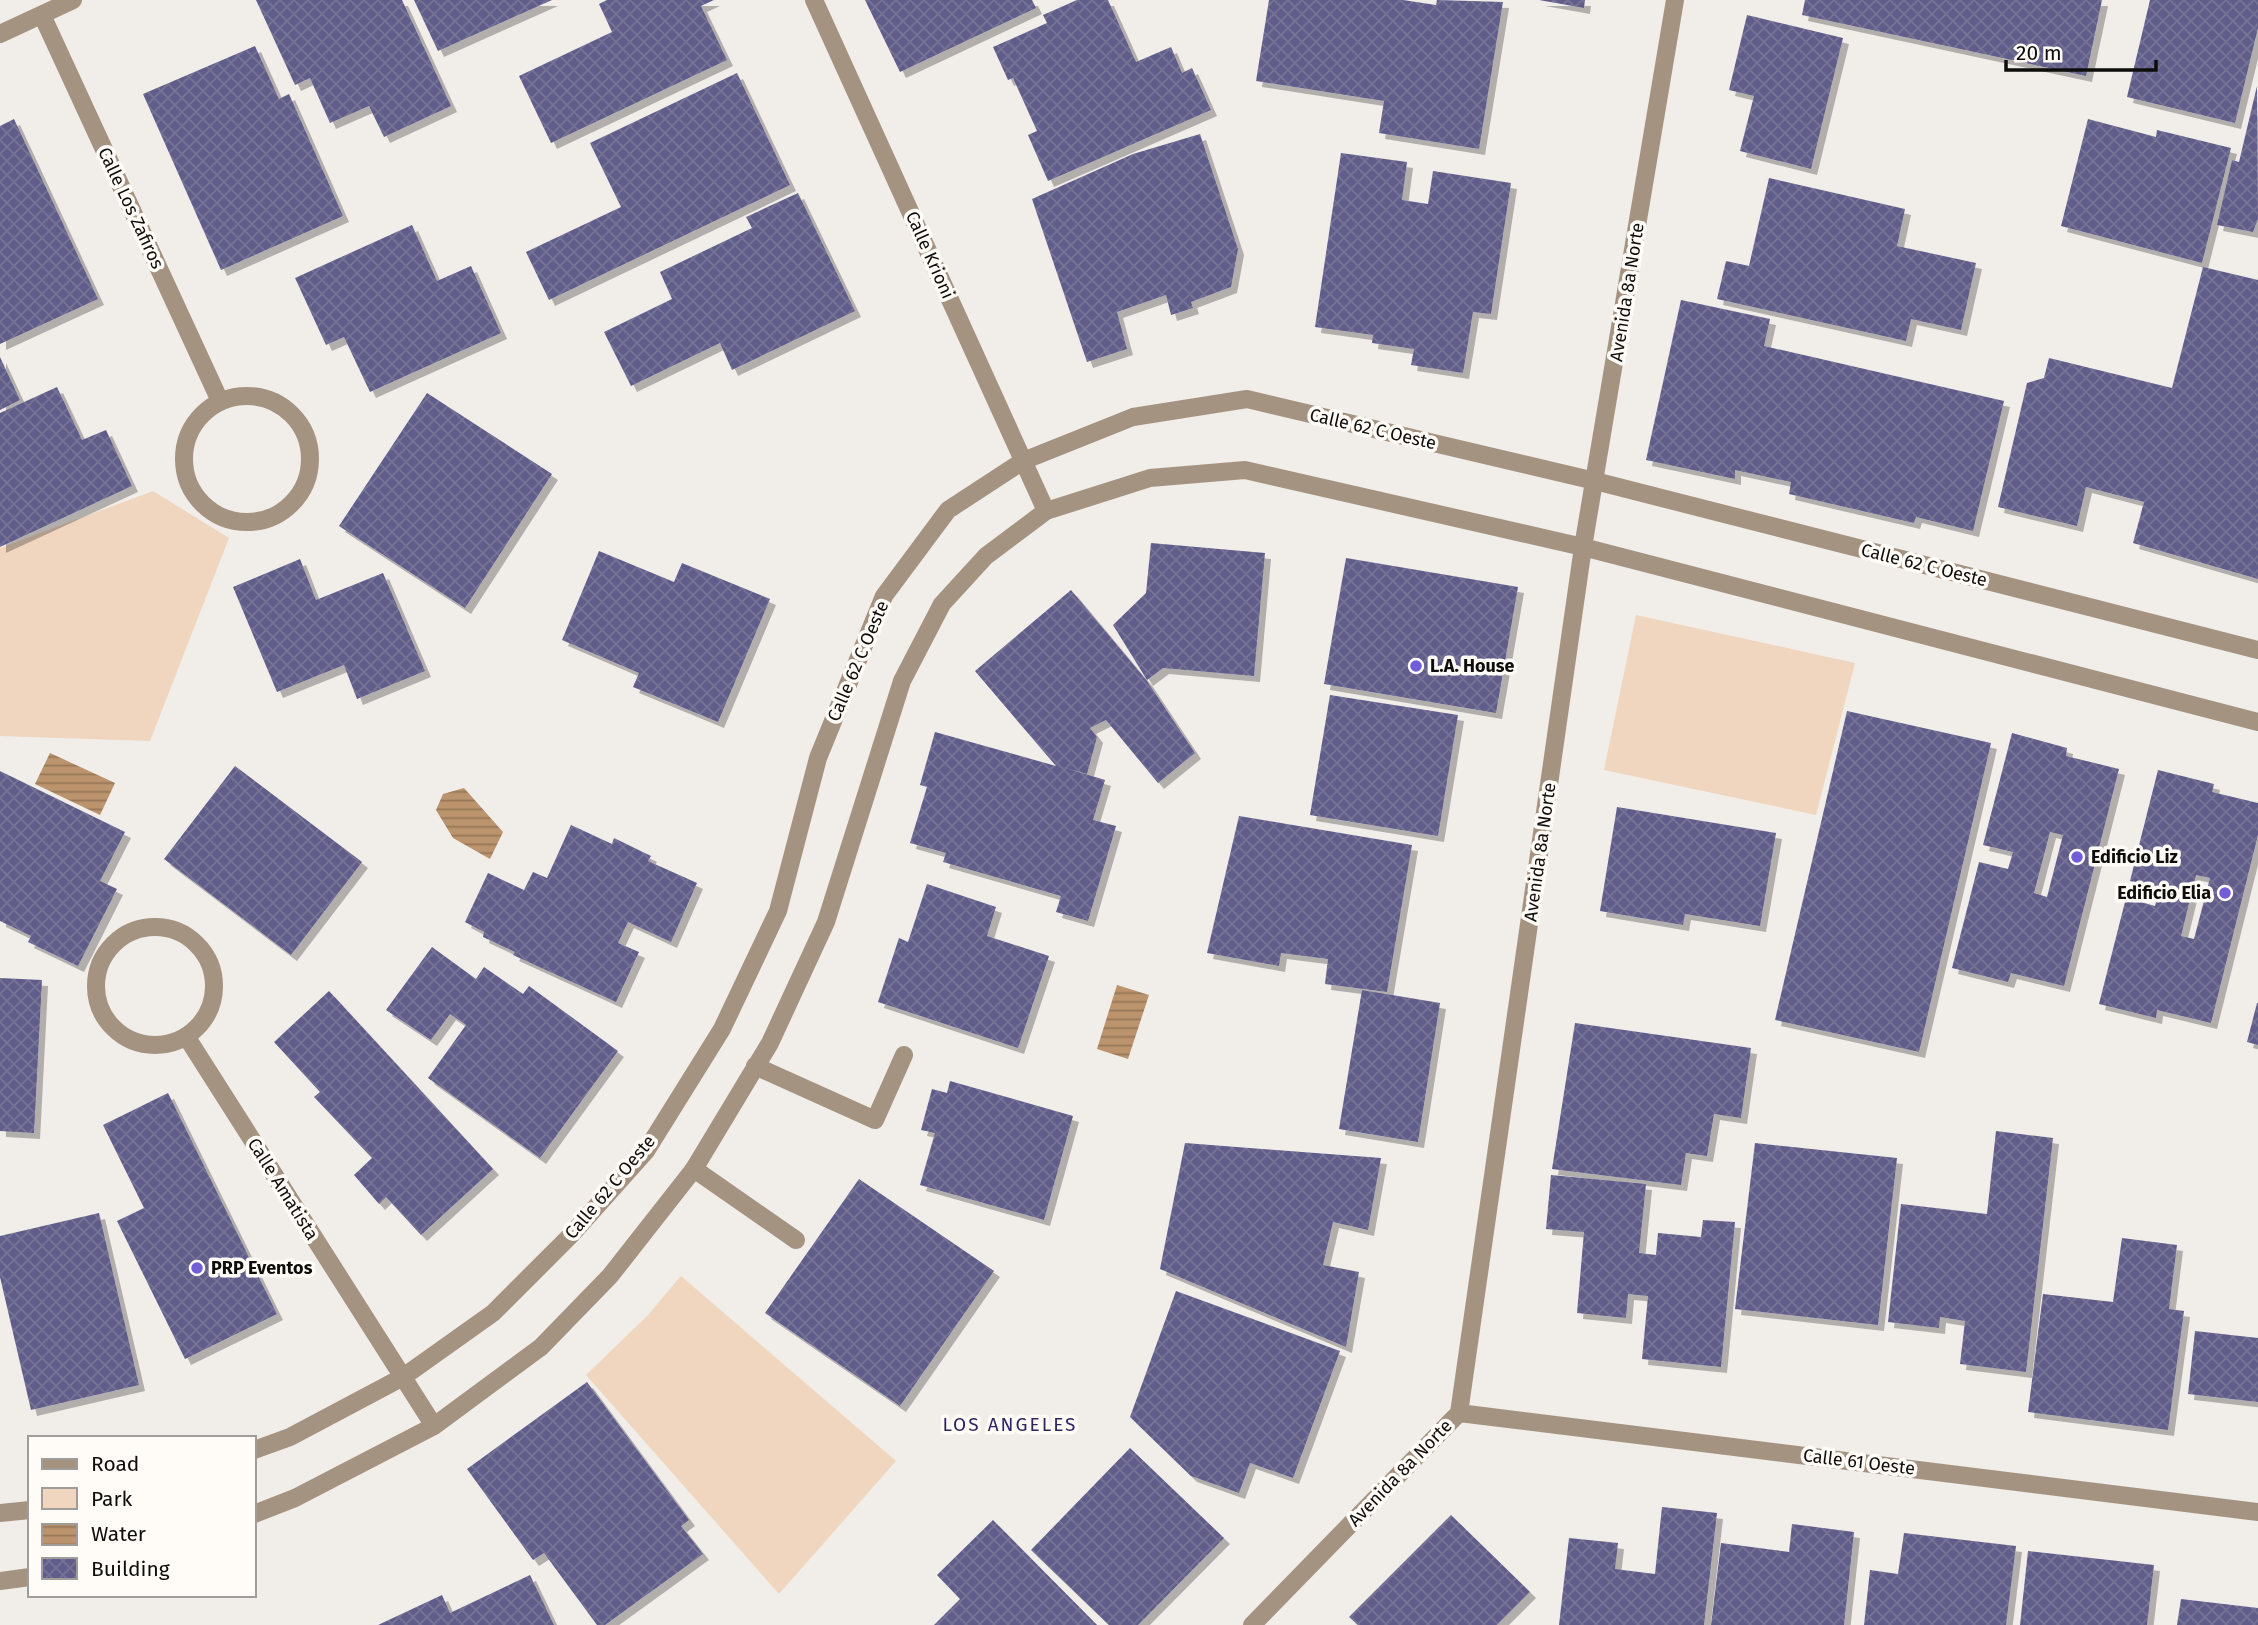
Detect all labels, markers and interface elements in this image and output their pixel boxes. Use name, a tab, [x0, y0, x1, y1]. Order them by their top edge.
scale bar	[2006, 28, 2156, 72]
text: 20 m	[2016, 40, 2062, 66]
street label: Calle Los Zafiros	[93, 144, 169, 272]
street label: Calle Krioni	[901, 208, 959, 302]
street label: Avenida 8a Norte	[1605, 221, 1649, 363]
street label: Calle 62 C Oeste	[1308, 404, 1438, 454]
street label: Calle 62 C Oeste	[1859, 539, 1989, 591]
street label: Calle 62 C Oeste	[823, 597, 893, 725]
place label: L.A. House	[1430, 655, 1515, 677]
marker: L.A. House	[1408, 658, 1424, 674]
street label: Avenida 8a Norte	[1519, 781, 1561, 923]
place label: Edificio Liz	[2091, 846, 2178, 868]
marker: Edificio Liz	[2069, 849, 2085, 865]
place label: Edificio Elia	[2117, 882, 2211, 904]
marker: Edificio Elia	[2217, 885, 2233, 901]
street label: Calle 62 C Oeste	[560, 1130, 660, 1244]
street label: Calle Amatista	[243, 1134, 323, 1244]
place label: PRP Eventos	[211, 1257, 313, 1279]
marker: PRP Eventos	[189, 1260, 205, 1276]
district label: LOS ANGELES	[943, 1413, 1077, 1436]
street label: Avenida 8a Norte	[1343, 1415, 1457, 1531]
legend	[28, 1436, 256, 1597]
street label: Calle 61 Oeste	[1802, 1444, 1916, 1480]
text: Road	[91, 1451, 139, 1477]
text: Park	[91, 1486, 133, 1512]
text: Water	[91, 1521, 146, 1547]
text: Building	[91, 1556, 170, 1582]

